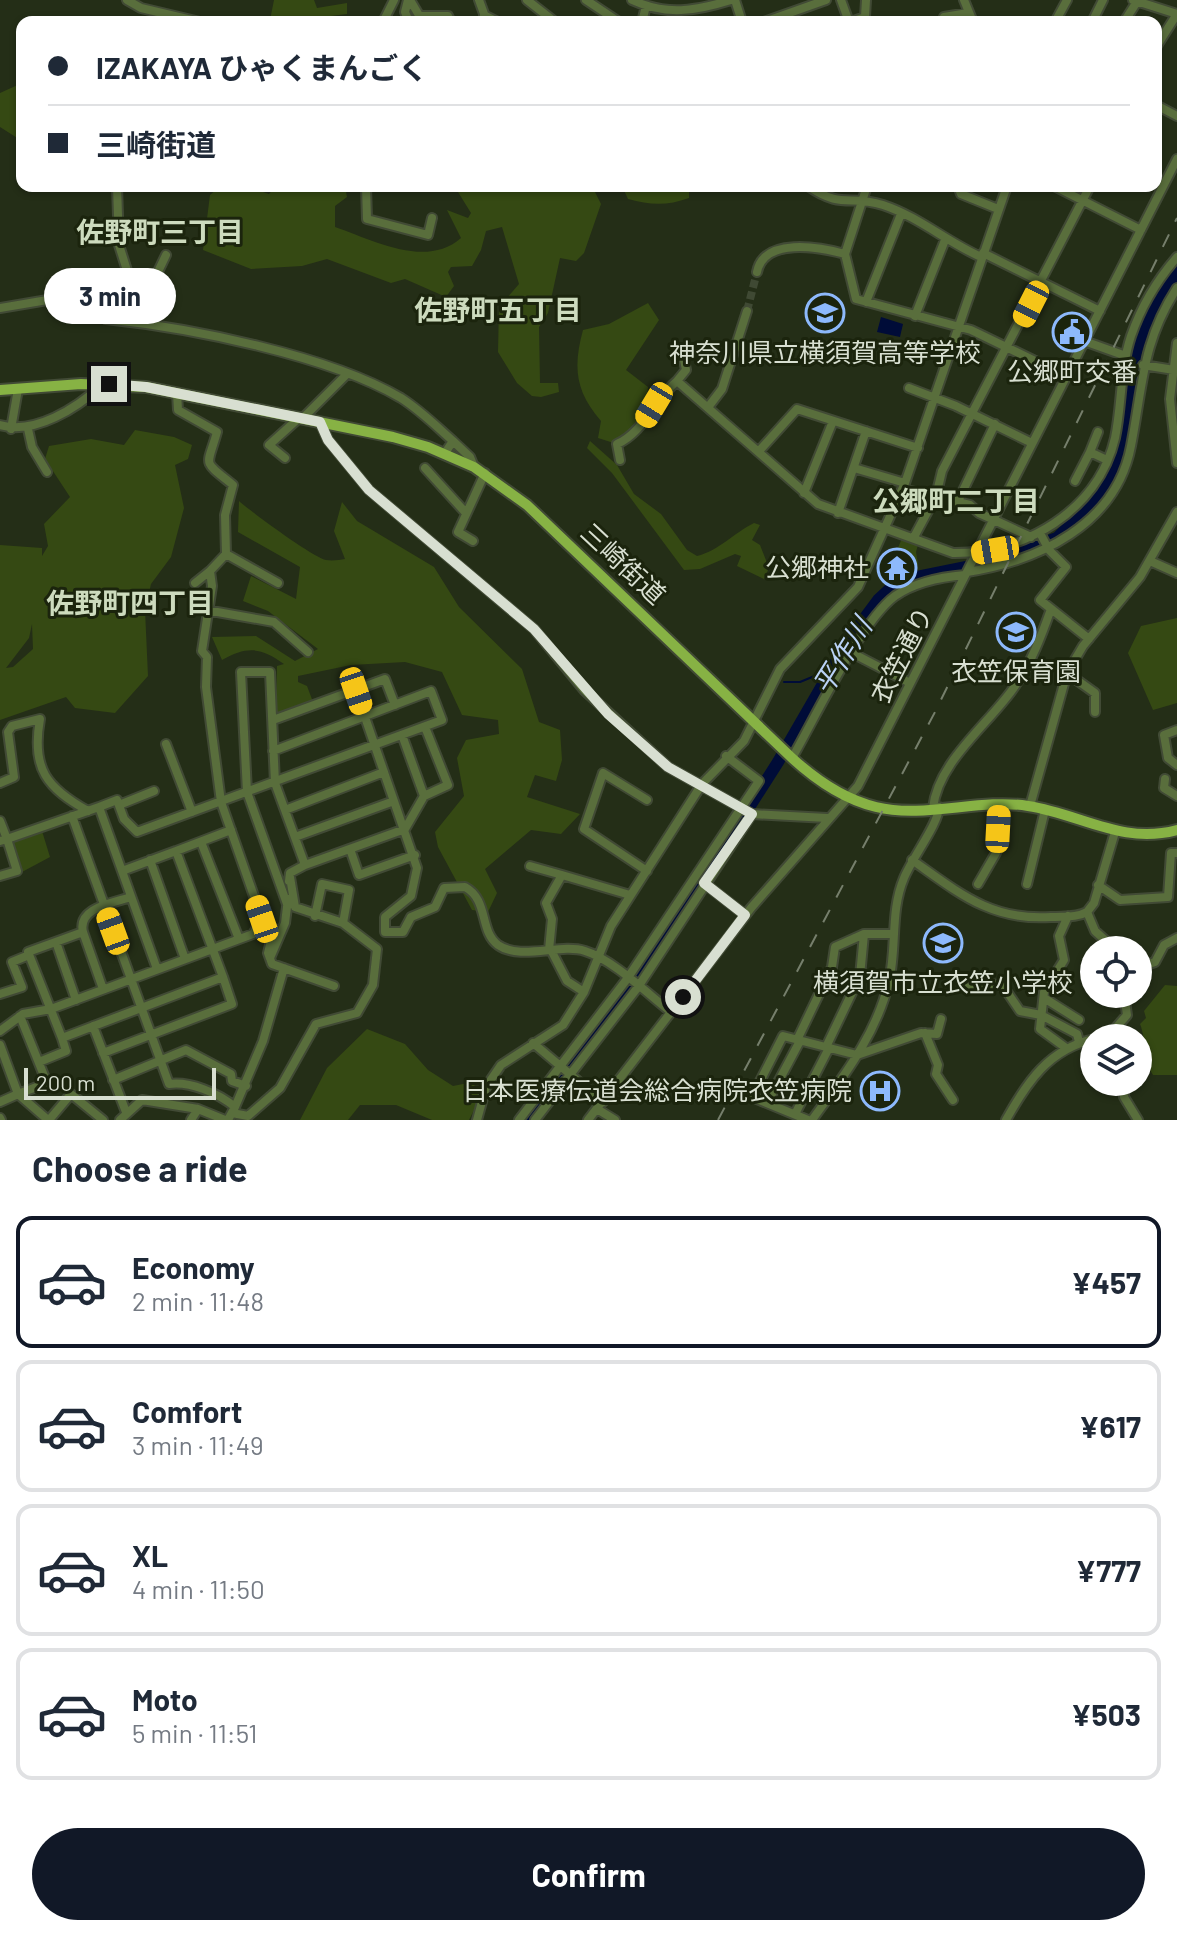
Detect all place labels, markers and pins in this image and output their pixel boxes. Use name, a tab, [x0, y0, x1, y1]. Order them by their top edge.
school or university icon: 神奈川県立横須賀高等学校	[804, 292, 846, 334]
public building icon: 公郷町交番	[1051, 311, 1093, 353]
place label: 神奈川県立横須賀高等学校	[669, 336, 981, 367]
place label: 公郷町交番	[1007, 355, 1137, 386]
temple icon: 公郷神社	[876, 547, 918, 589]
place label: 公郷神社	[765, 551, 869, 582]
school or university icon: 衣笠保育園	[995, 611, 1037, 653]
place label: 衣笠保育園	[951, 655, 1081, 686]
school or university icon: 横須賀市立衣笠小学校	[922, 922, 964, 964]
place label: 横須賀市立衣笠小学校	[813, 966, 1073, 997]
hospital icon: 日本医療伝道会総合病院衣笠病院	[859, 1070, 901, 1112]
place label: 日本医療伝道会総合病院衣笠病院	[462, 1074, 852, 1105]

